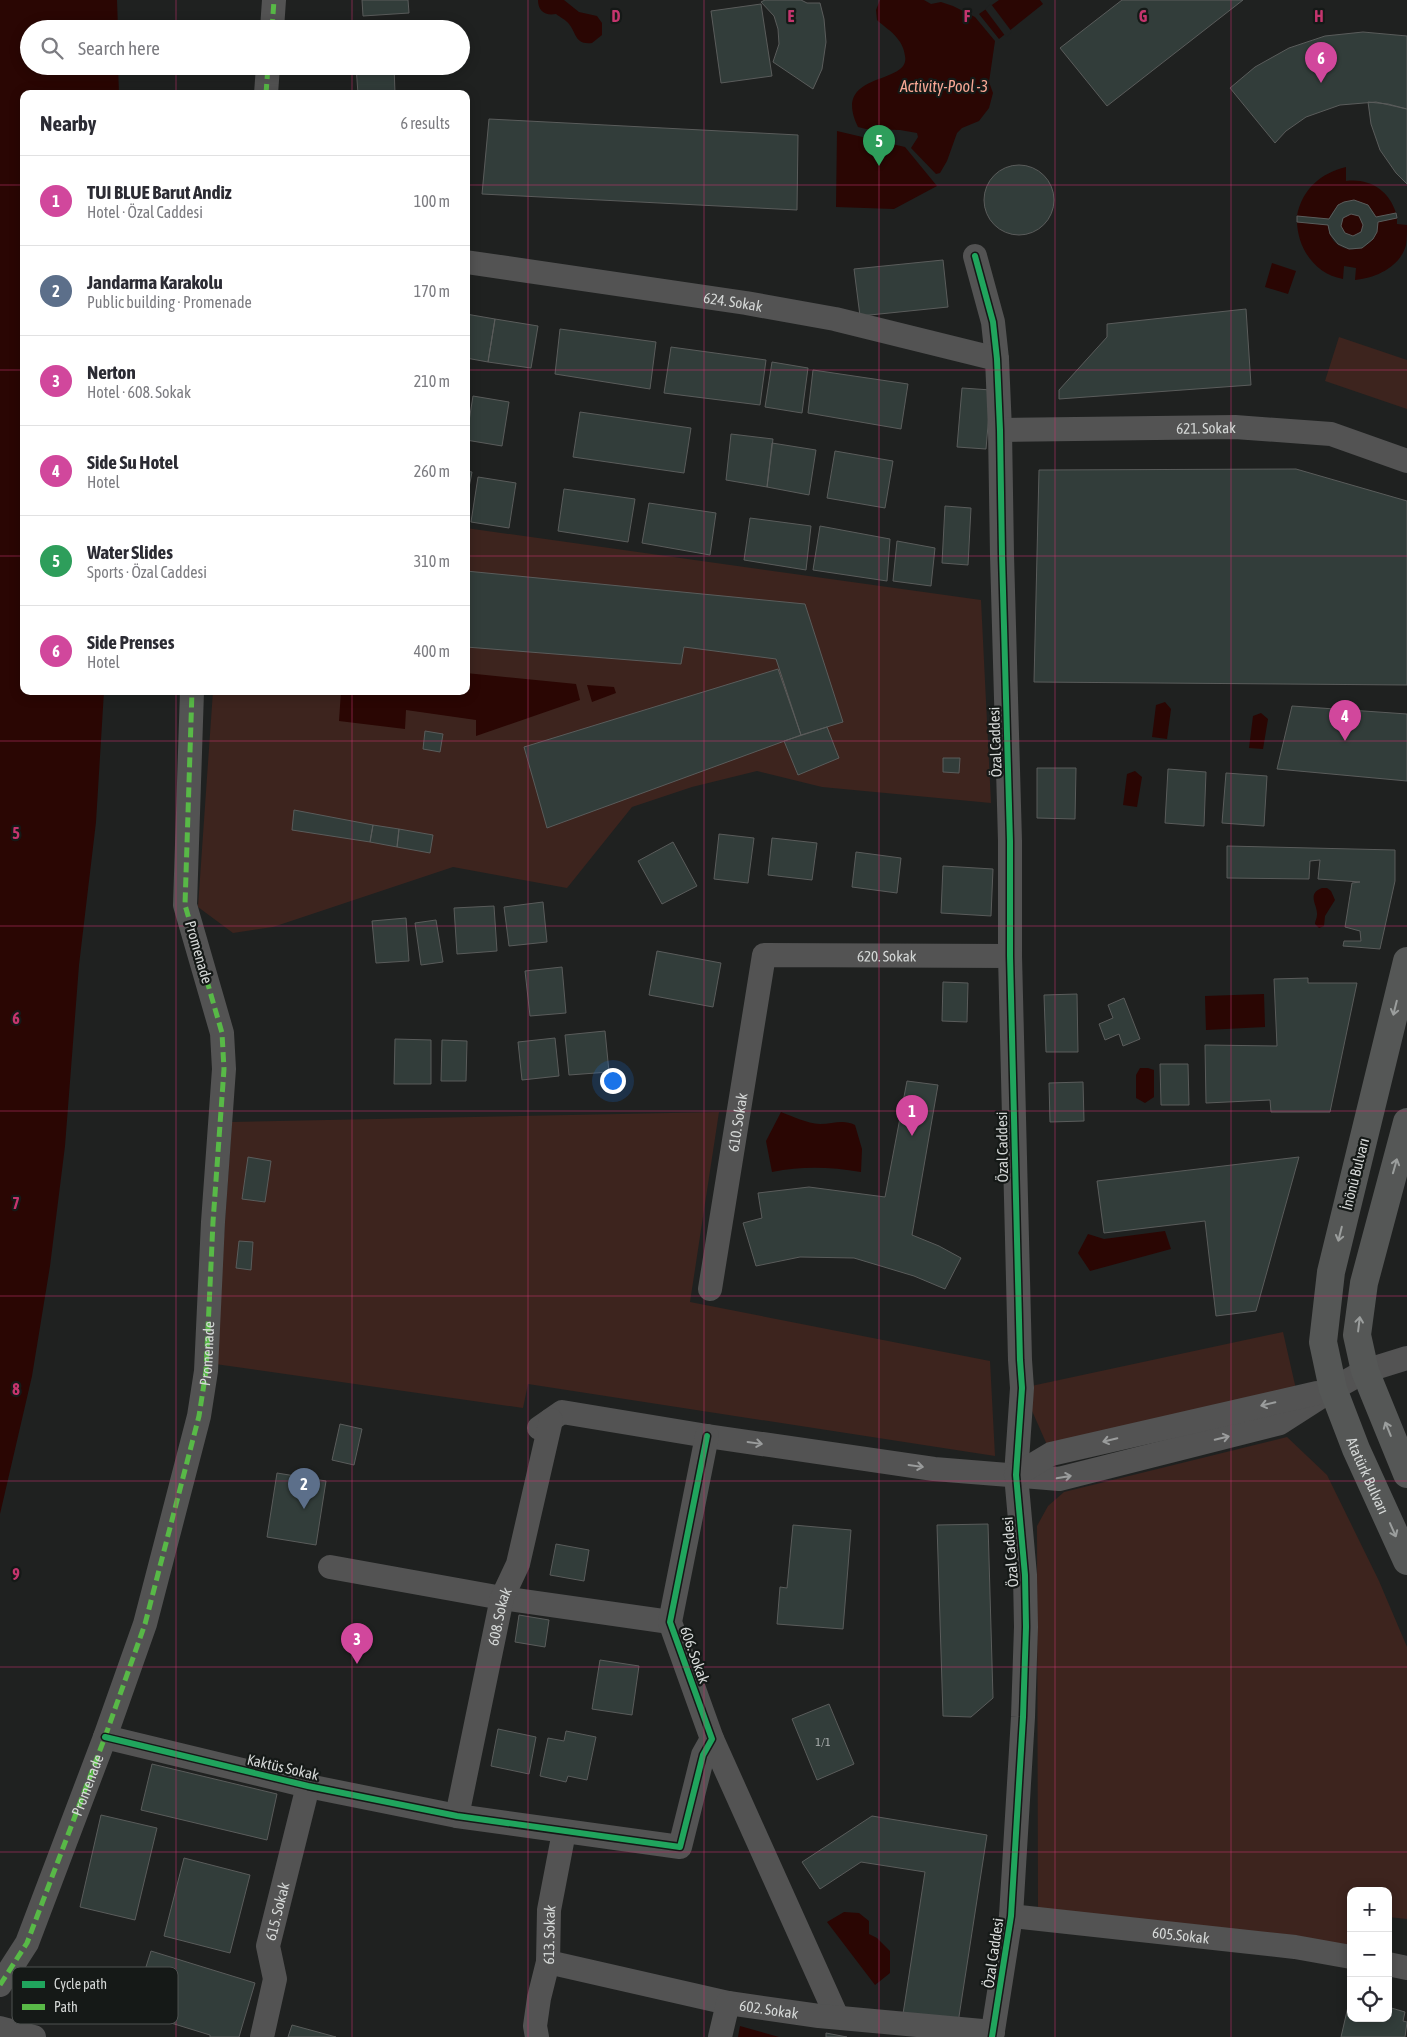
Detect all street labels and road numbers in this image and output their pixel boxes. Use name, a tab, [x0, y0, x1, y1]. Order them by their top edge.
street label: 624. Sokak	[702, 288, 764, 314]
street label: 621. Sokak	[1176, 418, 1236, 436]
street label: Özal Caddesi	[985, 706, 1005, 778]
street label: Promenade	[182, 919, 216, 986]
street label: 620. Sokak	[857, 947, 917, 964]
street label: 610. Sokak	[724, 1091, 750, 1153]
street label: Özal Caddesi	[993, 1112, 1011, 1182]
street label: İnönü Bulvarı	[1338, 1136, 1372, 1212]
street label: Promenade	[195, 1321, 217, 1387]
street label: Atatürk Bulvarı	[1344, 1435, 1393, 1517]
street label: Özal Caddesi	[998, 1516, 1022, 1588]
street label: 608. Sokak	[484, 1584, 515, 1647]
street label: 606. Sokak	[677, 1624, 713, 1686]
street label: Kaktüs Sokak	[245, 1750, 321, 1784]
street label: Promenade	[67, 1751, 106, 1818]
street label: 615. Sokak	[261, 1880, 292, 1942]
street label: 613. Sokak	[539, 1903, 558, 1964]
street label: Özal Caddesi	[980, 1917, 1006, 1989]
street label: 605.Sokak	[1152, 1923, 1211, 1946]
street label: 602. Sokak	[738, 1996, 800, 2022]

